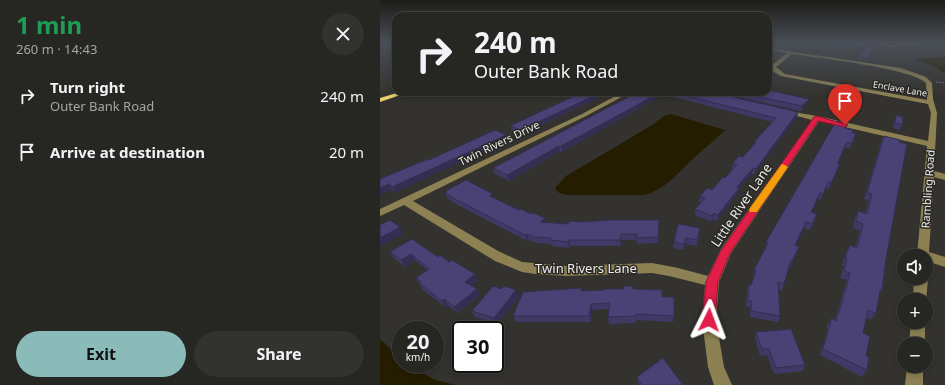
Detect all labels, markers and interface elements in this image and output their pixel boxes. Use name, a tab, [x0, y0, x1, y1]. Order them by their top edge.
text: 1 min	[16, 8, 82, 41]
button: close	[322, 13, 364, 55]
text: 240 m	[474, 23, 557, 61]
icon: right	[408, 28, 460, 80]
text: 260 m · 14:43	[16, 40, 97, 58]
text: Outer Bank Road	[474, 59, 618, 83]
text: Turn right	[50, 77, 125, 97]
street label: Enclave Lane	[872, 77, 928, 100]
pin	[828, 84, 862, 125]
icon: right	[16, 85, 38, 107]
text: 240 m	[320, 86, 364, 106]
icon: arrive	[834, 90, 856, 112]
text: Outer Bank Road	[50, 97, 154, 115]
street label: Twin Rivers Drive	[456, 116, 542, 169]
icon: arrive	[16, 141, 38, 163]
text: Arrive at destination	[50, 142, 205, 162]
text: 20 m	[329, 142, 364, 162]
street label: Rambling Road	[917, 149, 938, 229]
street label: Little River Lane	[706, 160, 776, 250]
map controls	[897, 249, 933, 373]
button: sound	[897, 249, 933, 285]
street label: Twin Rivers Lane	[535, 259, 637, 277]
button: +	[897, 293, 933, 329]
position arrow	[688, 299, 730, 341]
speed limit sign: 30	[452, 321, 504, 373]
text: 20	[407, 328, 429, 355]
button: Exit	[16, 331, 186, 377]
button: Share	[194, 331, 364, 377]
button: −	[897, 337, 933, 373]
text: km/h	[406, 350, 430, 364]

